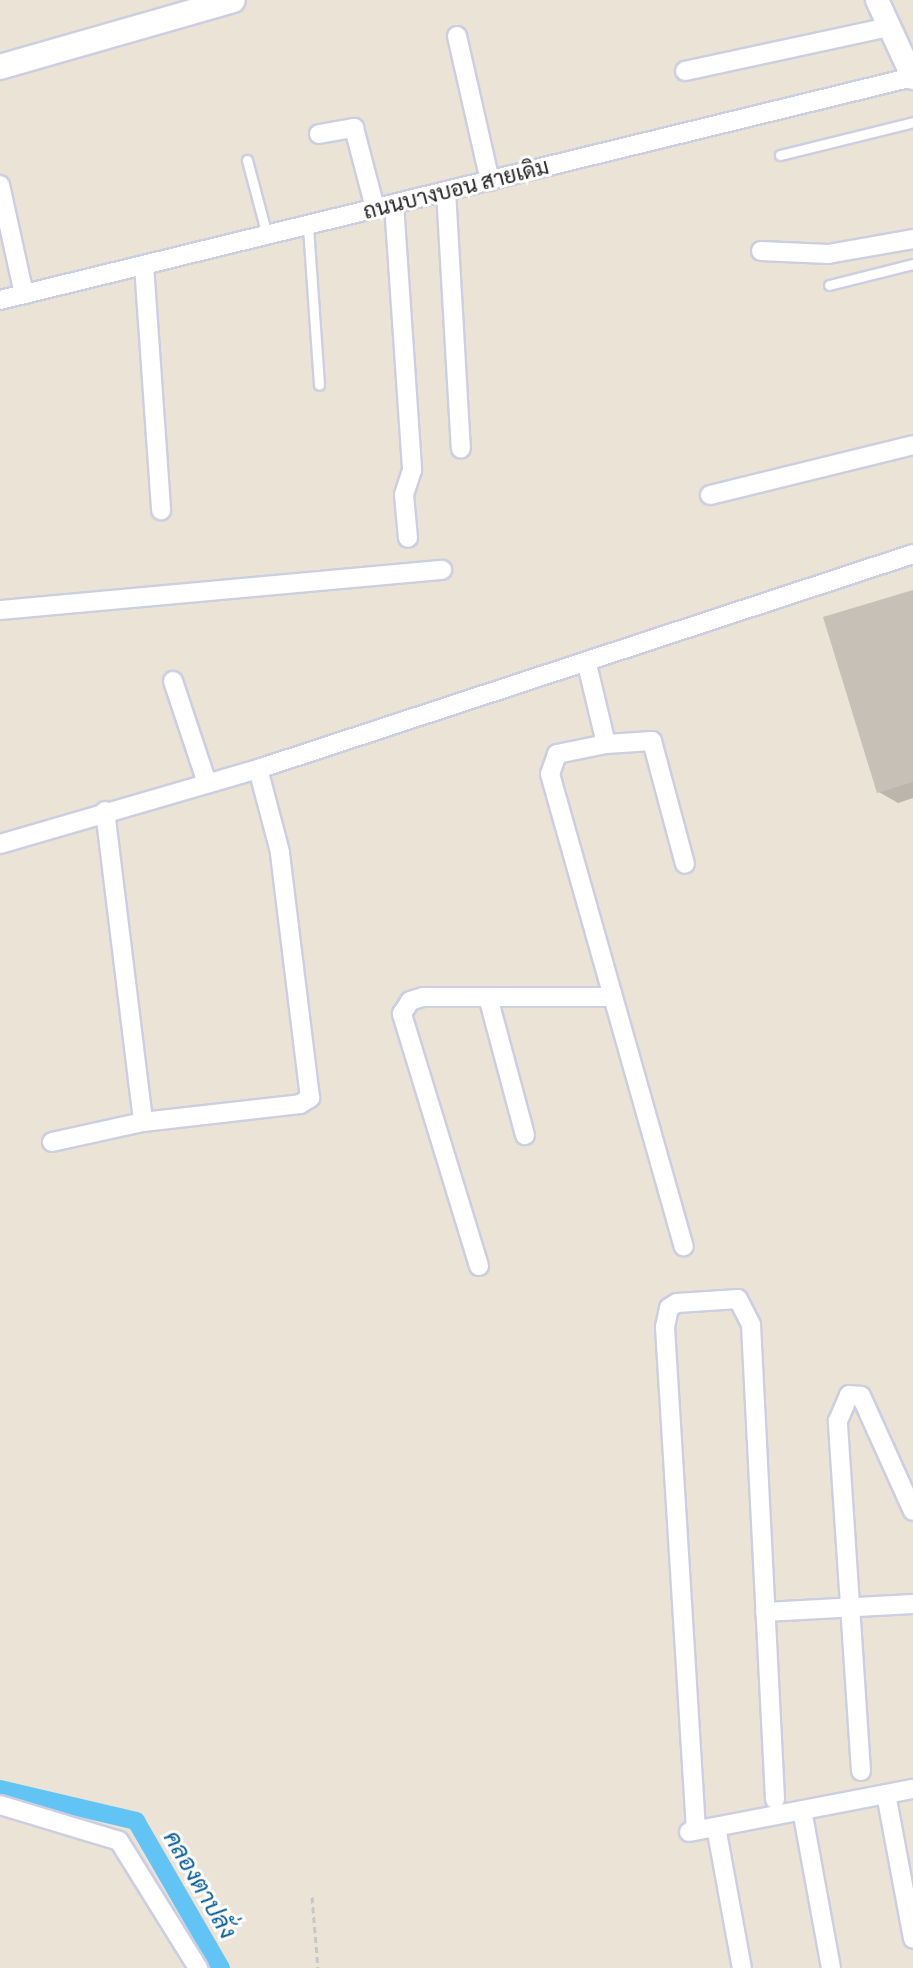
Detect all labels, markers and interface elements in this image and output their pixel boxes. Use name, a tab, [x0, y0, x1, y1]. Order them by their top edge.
street label: ถนนบางบอน สายเดิม	[360, 153, 552, 225]
water label: คลองตาปลั่ง	[158, 1825, 244, 1943]

